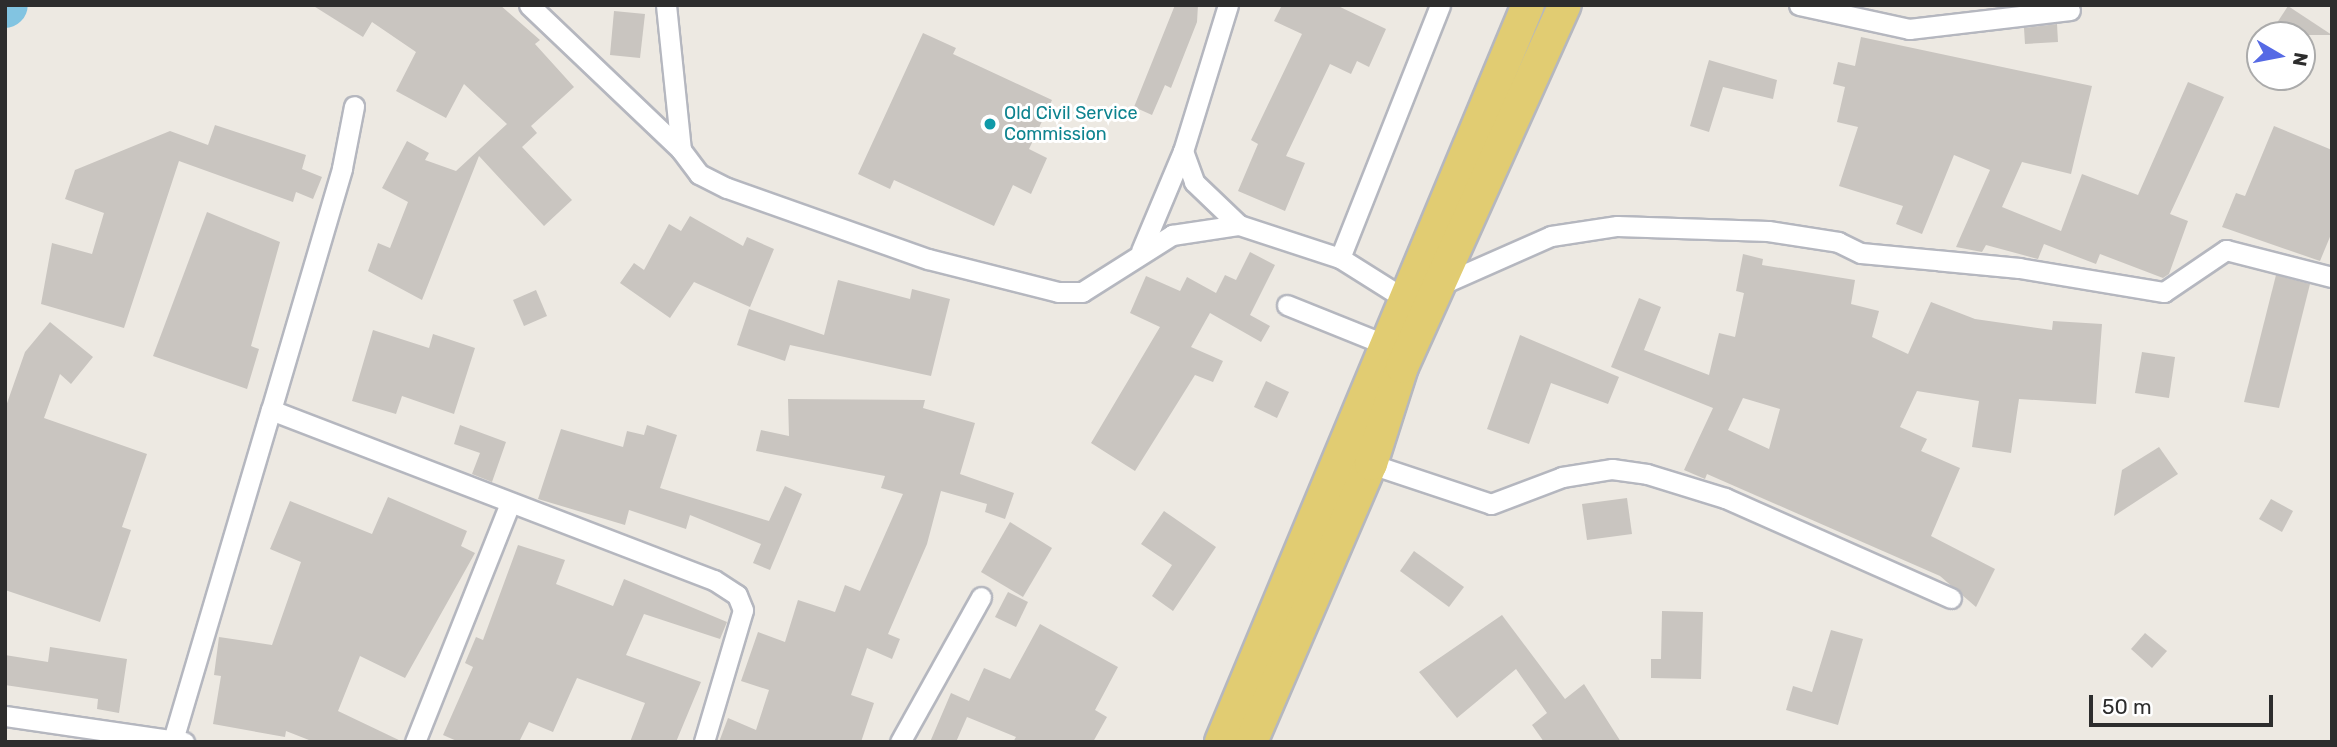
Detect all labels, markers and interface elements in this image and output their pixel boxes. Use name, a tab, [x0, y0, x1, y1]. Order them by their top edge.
north arrow	[2246, 21, 2316, 91]
text: N	[2288, 51, 2313, 68]
place label: Old Civil Service Commission	[1004, 103, 1138, 146]
marker: Old Civil Service Commission	[982, 116, 998, 132]
scale bar	[2092, 680, 2276, 724]
text: 50 m	[2102, 694, 2152, 719]

